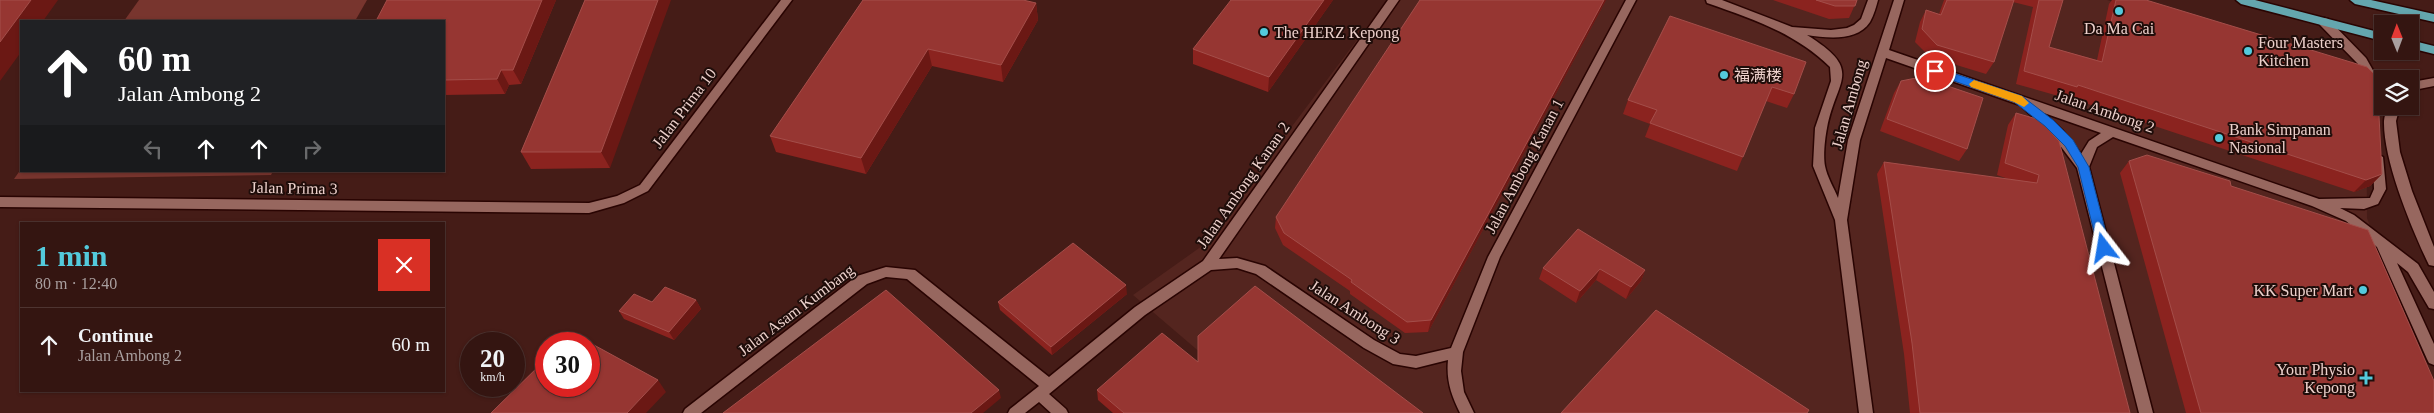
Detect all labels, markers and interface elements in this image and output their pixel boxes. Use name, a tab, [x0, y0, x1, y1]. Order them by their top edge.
marker: Da Ma Cai	[2113, 5, 2125, 17]
north arrow	[2374, 15, 2419, 60]
map controls	[2374, 15, 2419, 115]
place label: Da Ma Cai	[2084, 20, 2155, 37]
place label: The HERZ Kepong	[1274, 24, 1399, 42]
marker: The HERZ Kepong	[1258, 26, 1270, 38]
place label: Four Masters Kitchen	[2258, 34, 2343, 69]
icon: ahead	[35, 40, 100, 105]
text: 60 m	[118, 40, 191, 79]
marker: Four Masters Kitchen	[2242, 45, 2254, 57]
pin	[1914, 50, 1956, 92]
street label: Jalan Ambong	[1828, 57, 1871, 151]
icon: arrive	[1921, 57, 1949, 85]
street label: Jalan Prima 10	[649, 65, 719, 151]
place label: 福满楼	[1734, 67, 1782, 84]
marker: 福满楼	[1718, 69, 1730, 81]
button: layers	[2374, 70, 2419, 115]
text: Jalan Ambong 2	[118, 81, 261, 106]
street label: Jalan Ambong 2	[2053, 86, 2157, 137]
street label: Jalan Ambong Kanan 1	[1481, 96, 1568, 237]
street label: Jalan Ambong Kanan 2	[1193, 119, 1294, 252]
place label: Bank Simpanan Nasional	[2229, 121, 2331, 156]
marker: Bank Simpanan Nasional	[2213, 132, 2225, 144]
icon: left	[139, 135, 167, 163]
icon: ahead	[192, 135, 220, 163]
icon: ahead	[245, 135, 273, 163]
icon: right	[298, 135, 326, 163]
street label: Jalan Prima 3	[250, 179, 338, 197]
position arrow	[2077, 221, 2129, 273]
text: 1 min	[35, 239, 108, 272]
button: close	[378, 239, 430, 291]
street label: Jalan Asam Kumbang	[735, 261, 858, 360]
text: 80 m · 12:40	[35, 275, 117, 292]
street label: Jalan Ambong 3	[1306, 277, 1403, 348]
place label: KK Super Mart	[2253, 282, 2354, 300]
marker: KK Super Mart	[2357, 284, 2369, 296]
text: Continue	[78, 325, 153, 346]
icon: ahead	[35, 331, 63, 359]
speed limit sign: 30	[535, 332, 600, 397]
text: 60 m	[391, 334, 430, 355]
text: 20	[480, 345, 505, 372]
text: Jalan Ambong 2	[78, 347, 182, 364]
place label: Your Physio Kepong	[2276, 361, 2355, 397]
text: km/h	[480, 370, 505, 384]
marker: Your Physio Kepong	[2359, 371, 2373, 385]

